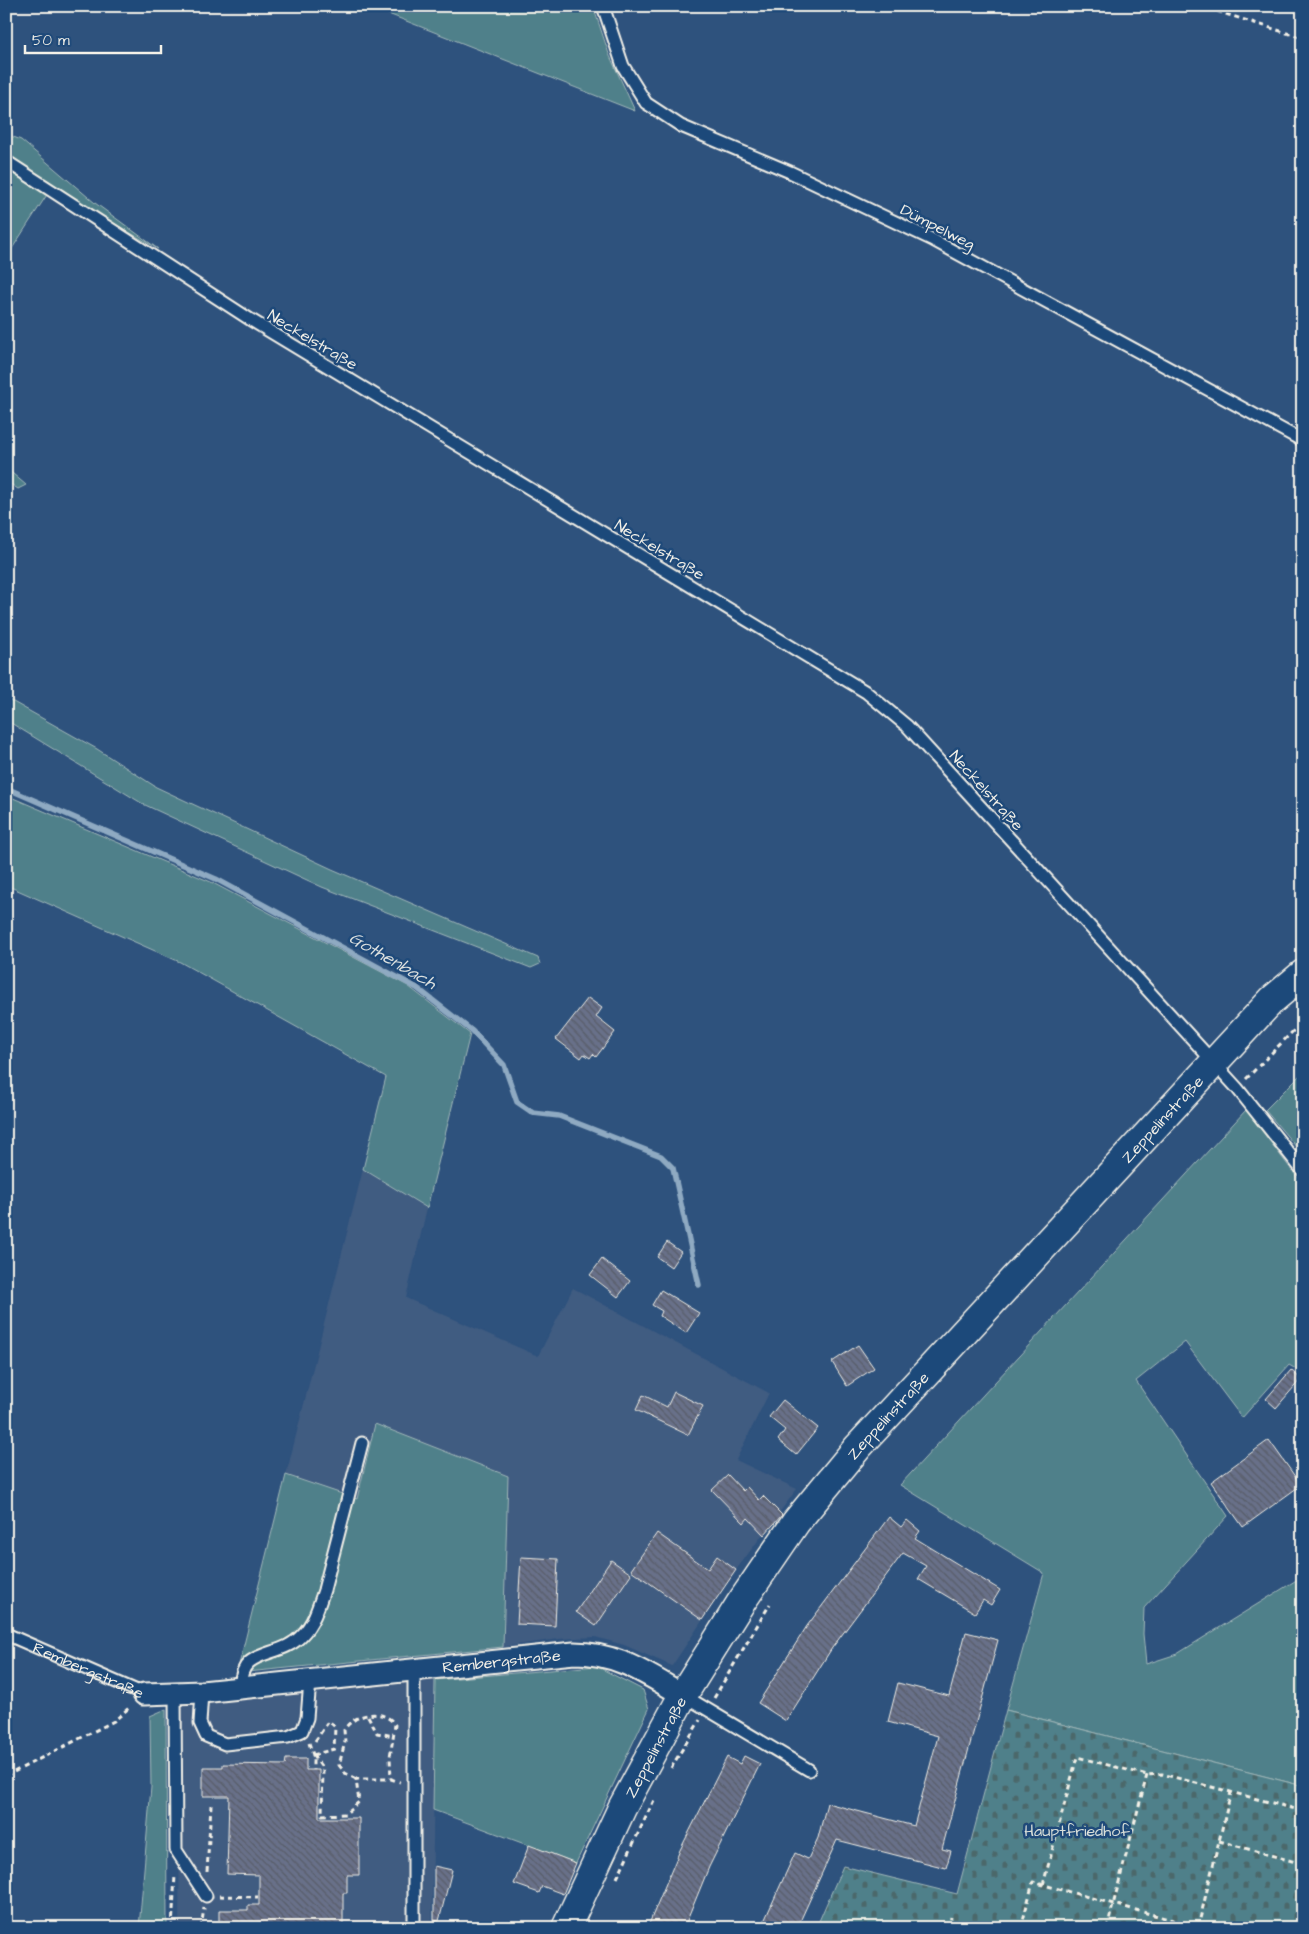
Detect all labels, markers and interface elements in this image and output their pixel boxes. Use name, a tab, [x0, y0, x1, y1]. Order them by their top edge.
scale bar	[25, 22, 161, 54]
text: 50 m	[32, 30, 70, 51]
street label: Dümpelweg	[896, 199, 979, 256]
street label: Neckelstraße	[263, 304, 362, 376]
street label: Neckelstraße	[610, 514, 709, 586]
street label: Neckelstraße	[944, 746, 1029, 836]
water label: Gothenbach	[344, 925, 442, 996]
street label: Zeppelinstraße	[1116, 1071, 1209, 1168]
street label: Zeppelinstraße	[842, 1367, 934, 1465]
street label: Rembergstraße	[29, 1637, 147, 1705]
street label: Rembergstraße	[441, 1644, 562, 1679]
street label: Zeppelinstraße	[620, 1692, 692, 1802]
park label: Hauptfriedhof	[1024, 1820, 1130, 1842]

